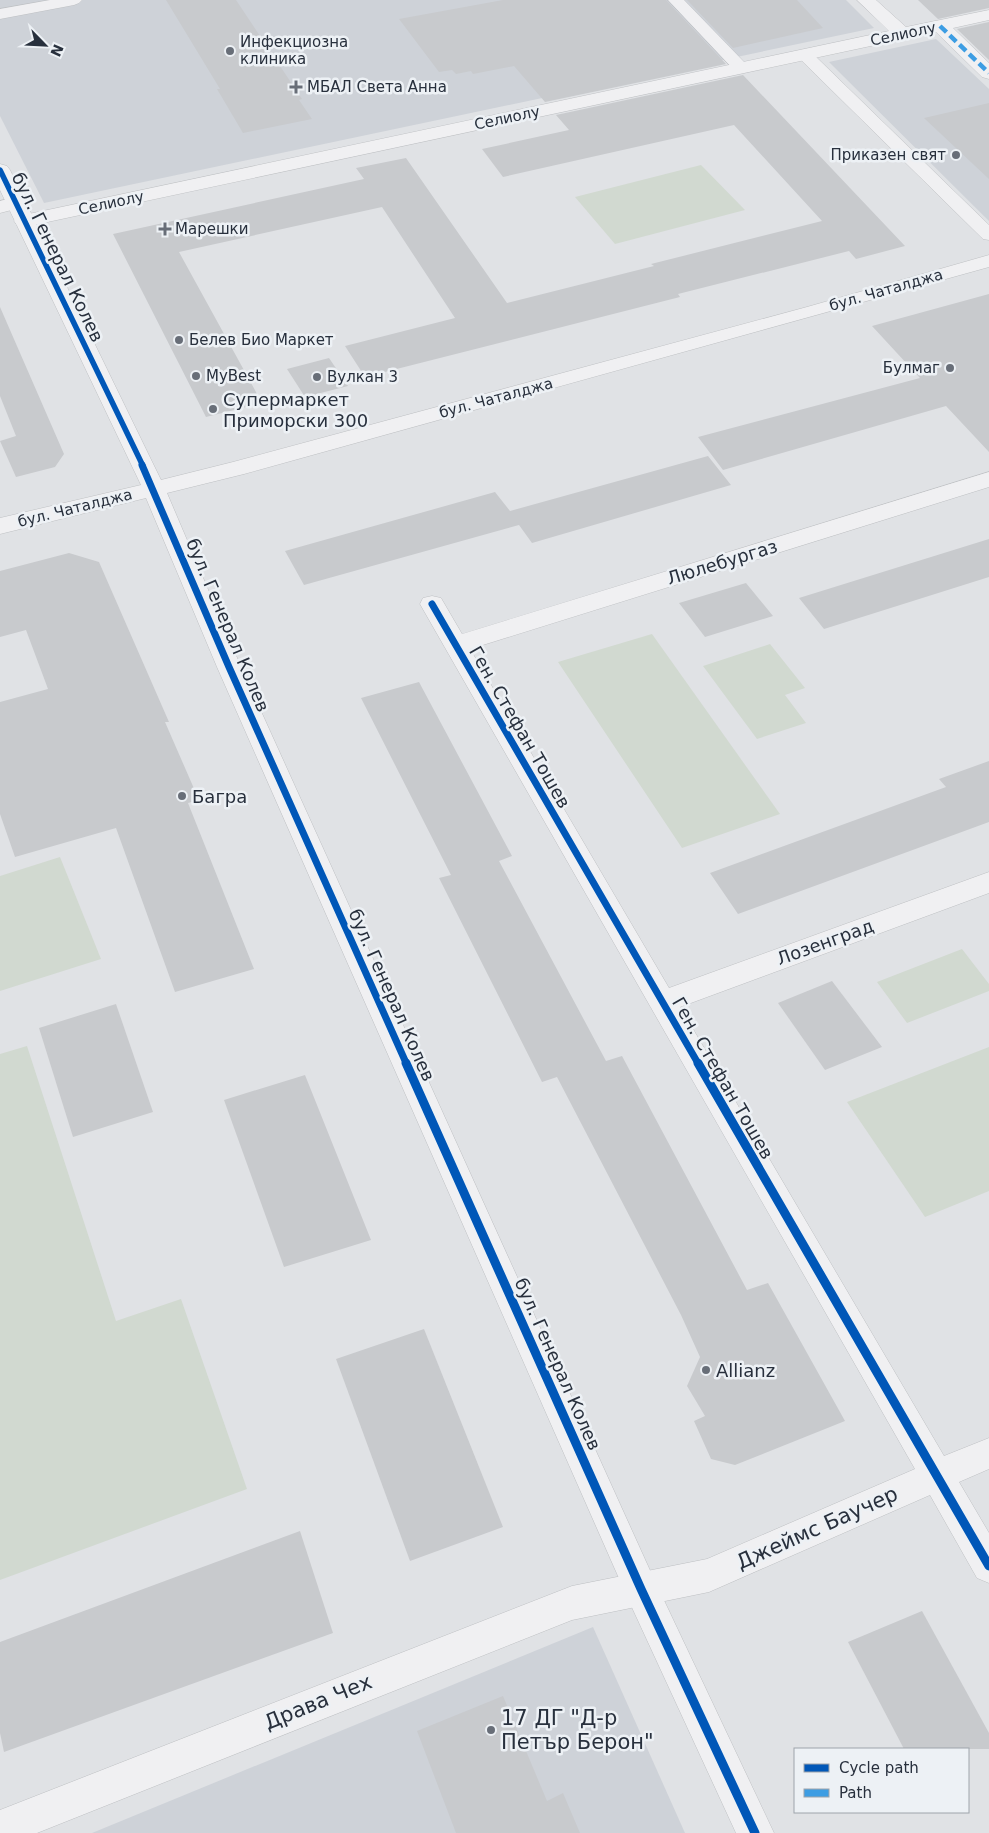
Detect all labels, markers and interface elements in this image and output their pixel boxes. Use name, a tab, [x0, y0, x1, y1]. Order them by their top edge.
street label: Селиолу	[869, 18, 938, 50]
north arrow	[20, 20, 70, 70]
place label: Инфекциозна клиника	[240, 33, 348, 68]
text: N	[47, 42, 67, 59]
marker: Инфекциозна клиника	[224, 45, 236, 57]
place label: МБАЛ Света Анна	[307, 78, 447, 96]
marker: МБАЛ Света Анна	[289, 80, 303, 94]
street label: Селиолу	[473, 102, 542, 134]
place label: Приказен свят	[831, 146, 946, 164]
marker: Приказен свят	[950, 149, 962, 161]
street label: бул. Генерал Колев	[8, 169, 108, 345]
street label: Селиолу	[77, 187, 146, 219]
place label: Марешки	[175, 220, 248, 238]
marker: Марешки	[159, 223, 171, 235]
street label: бул. Чаталджа	[827, 265, 945, 315]
place label: Белев Био Маркет	[189, 331, 334, 349]
marker: Белев Био Маркет	[173, 334, 185, 346]
place label: Булмаг	[883, 359, 940, 377]
marker: Булмаг	[944, 362, 956, 374]
place label: MyBest	[206, 367, 261, 385]
place label: Вулкан 3	[327, 368, 398, 386]
marker: MyBest	[190, 370, 202, 382]
marker: Вулкан 3	[311, 371, 323, 383]
street label: бул. Чаталджа	[437, 374, 555, 422]
place label: Супермаркет Приморски 300	[223, 389, 368, 431]
marker: Супермаркет Приморски 300	[207, 403, 219, 415]
street label: бул. Чаталджа	[16, 485, 134, 531]
street label: бул. Генерал Колев	[182, 535, 274, 715]
street label: Люлебургаз	[664, 535, 780, 589]
street label: Ген. Стефан Тошев	[465, 642, 575, 812]
place label: Багра	[192, 786, 247, 807]
marker: Багра	[176, 790, 188, 802]
street label: бул. Генерал Колев	[345, 906, 439, 1084]
street label: Лозенград	[774, 915, 876, 969]
street label: Ген. Стефан Тошев	[668, 993, 778, 1163]
street label: бул. Генерал Колев	[511, 1275, 605, 1453]
place label: Allianz	[716, 1360, 775, 1381]
marker: Allianz	[700, 1364, 712, 1376]
street label: Джеймс Баучер	[732, 1482, 902, 1574]
street label: Драва Чех	[261, 1669, 375, 1735]
place label: 17 ДГ "Д-р Петър Берон"	[501, 1706, 654, 1754]
marker: 17 ДГ "Д-р Петър Берон"	[485, 1724, 497, 1736]
legend	[794, 1748, 969, 1813]
text: Cycle path	[839, 1759, 919, 1777]
text: Path	[839, 1784, 872, 1802]

